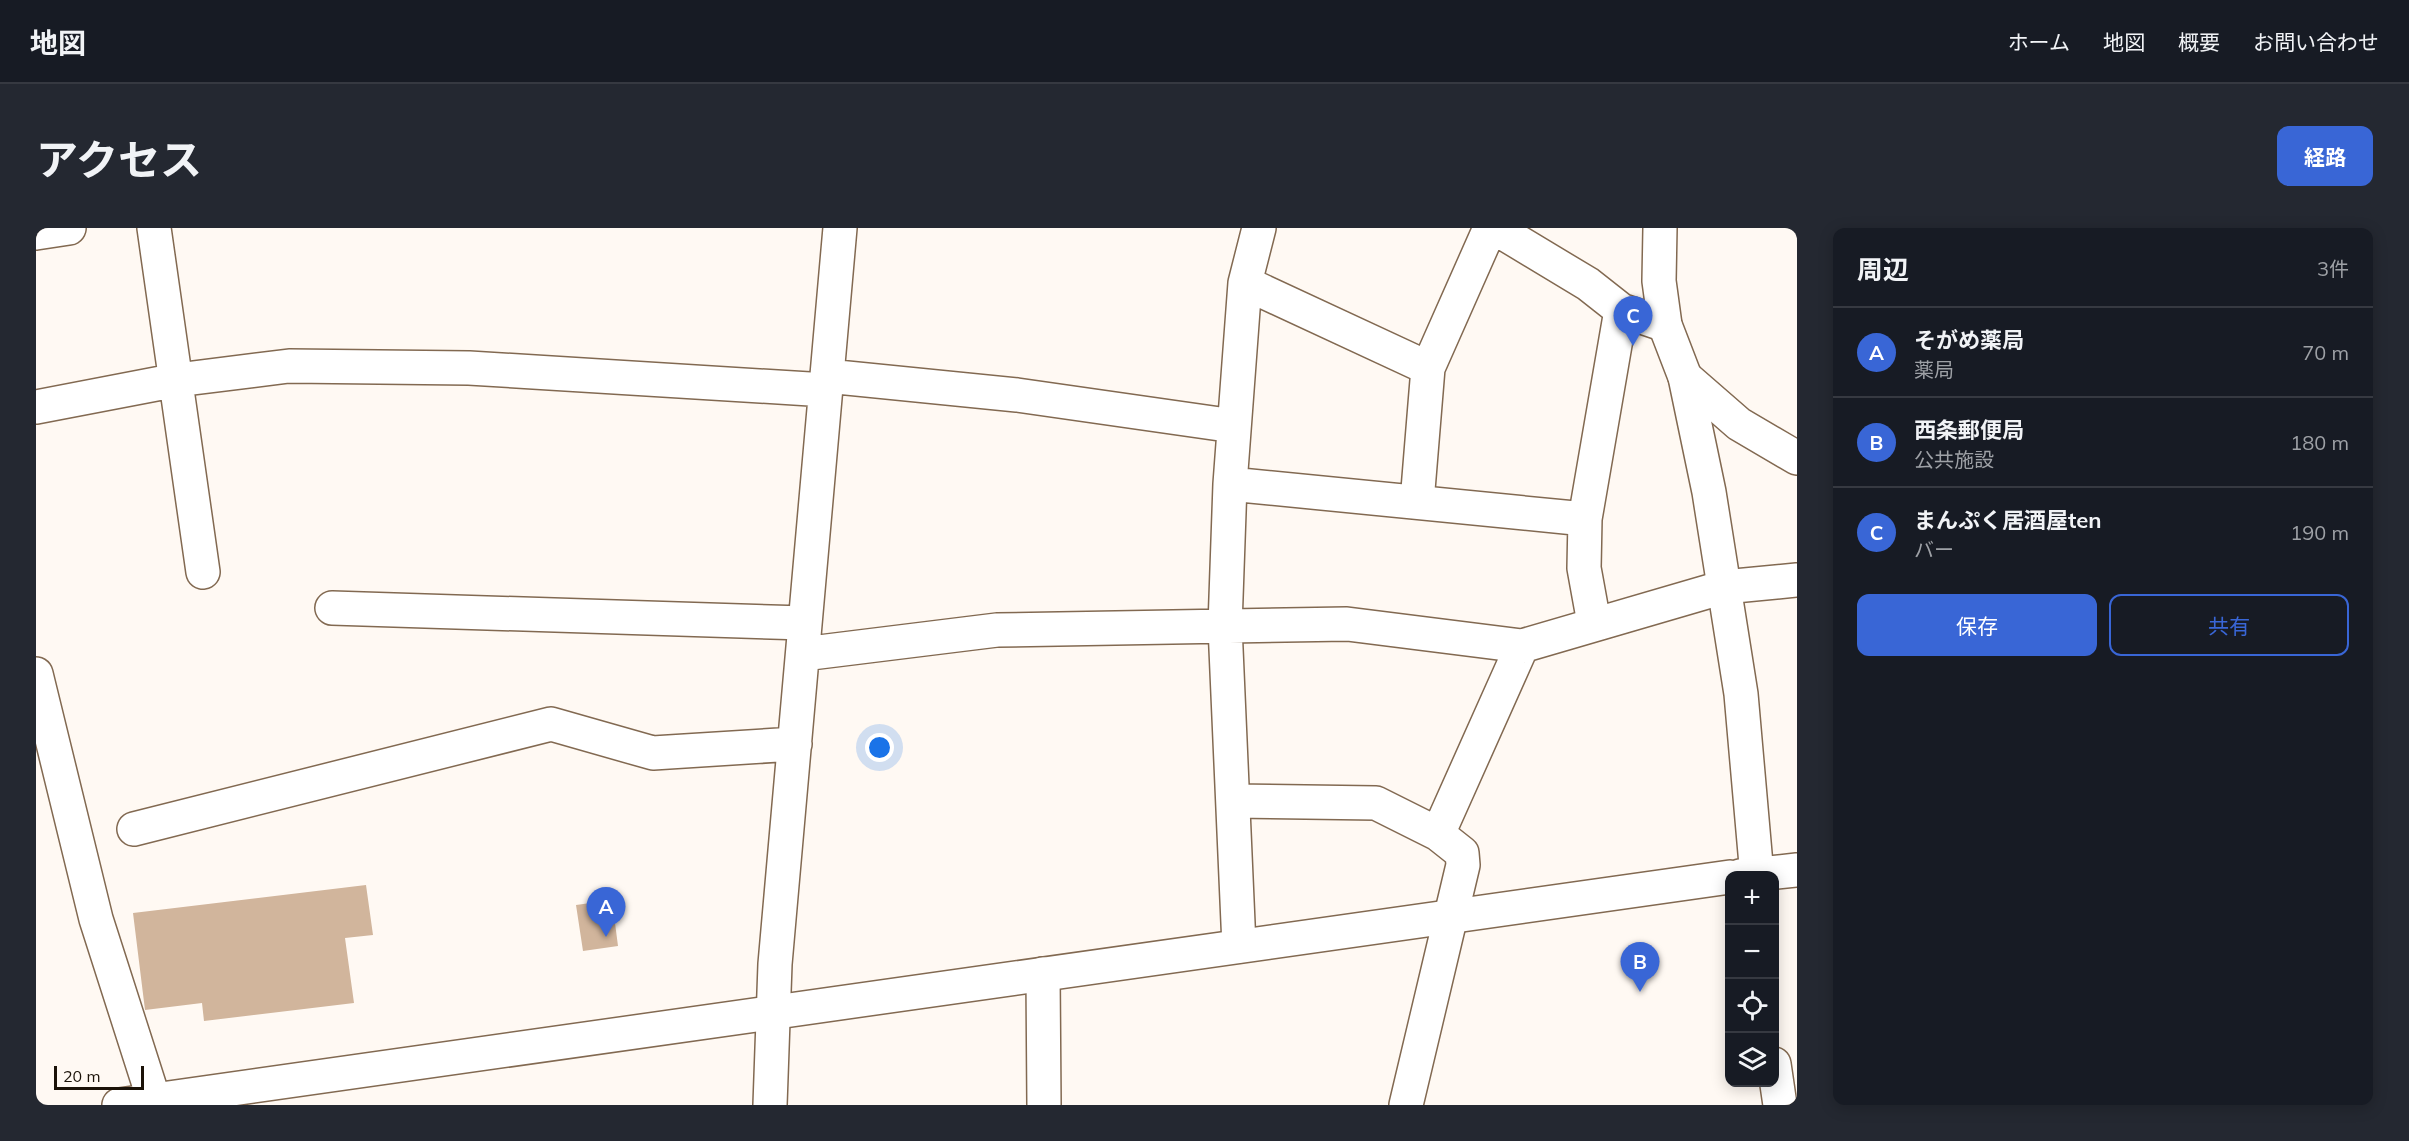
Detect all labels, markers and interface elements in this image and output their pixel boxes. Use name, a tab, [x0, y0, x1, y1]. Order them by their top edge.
text: 地図	[30, 25, 86, 60]
text: ホーム	[2008, 29, 2070, 55]
text: 地図	[2103, 29, 2145, 55]
text: 概要	[2178, 29, 2220, 55]
text: お問い合わせ	[2253, 29, 2379, 55]
button: 経路	[2277, 126, 2373, 186]
text: アクセス	[36, 133, 202, 186]
text: 周辺	[1857, 253, 1909, 286]
text: 3件	[2317, 256, 2349, 281]
pin: C	[1614, 296, 1652, 346]
text: そがめ薬局	[1914, 326, 2024, 354]
text: A	[1869, 340, 1884, 365]
text: 70 m	[2302, 340, 2349, 365]
text: 薬局	[1914, 357, 1954, 382]
text: 西条郵便局	[1914, 416, 2024, 444]
text: B	[1870, 430, 1883, 455]
text: 180 m	[2290, 430, 2349, 455]
text: 公共施設	[1914, 447, 1994, 472]
text: まんぷく居酒屋ten	[1914, 506, 2102, 534]
text: C	[1870, 520, 1883, 545]
text: 190 m	[2290, 520, 2349, 545]
text: バー	[1914, 537, 1954, 562]
button: 保存	[1857, 594, 2097, 656]
button: 共有	[2109, 594, 2349, 656]
your location	[865, 733, 894, 762]
map controls	[1725, 871, 1779, 1087]
button: +	[1725, 871, 1779, 925]
pin: A	[586, 888, 626, 937]
button: −	[1725, 925, 1779, 979]
pin: B	[1620, 942, 1660, 992]
button: locate	[1725, 979, 1779, 1033]
button: layers	[1725, 1033, 1779, 1087]
scale bar	[54, 1063, 144, 1090]
text: 20 m	[63, 1066, 100, 1086]

